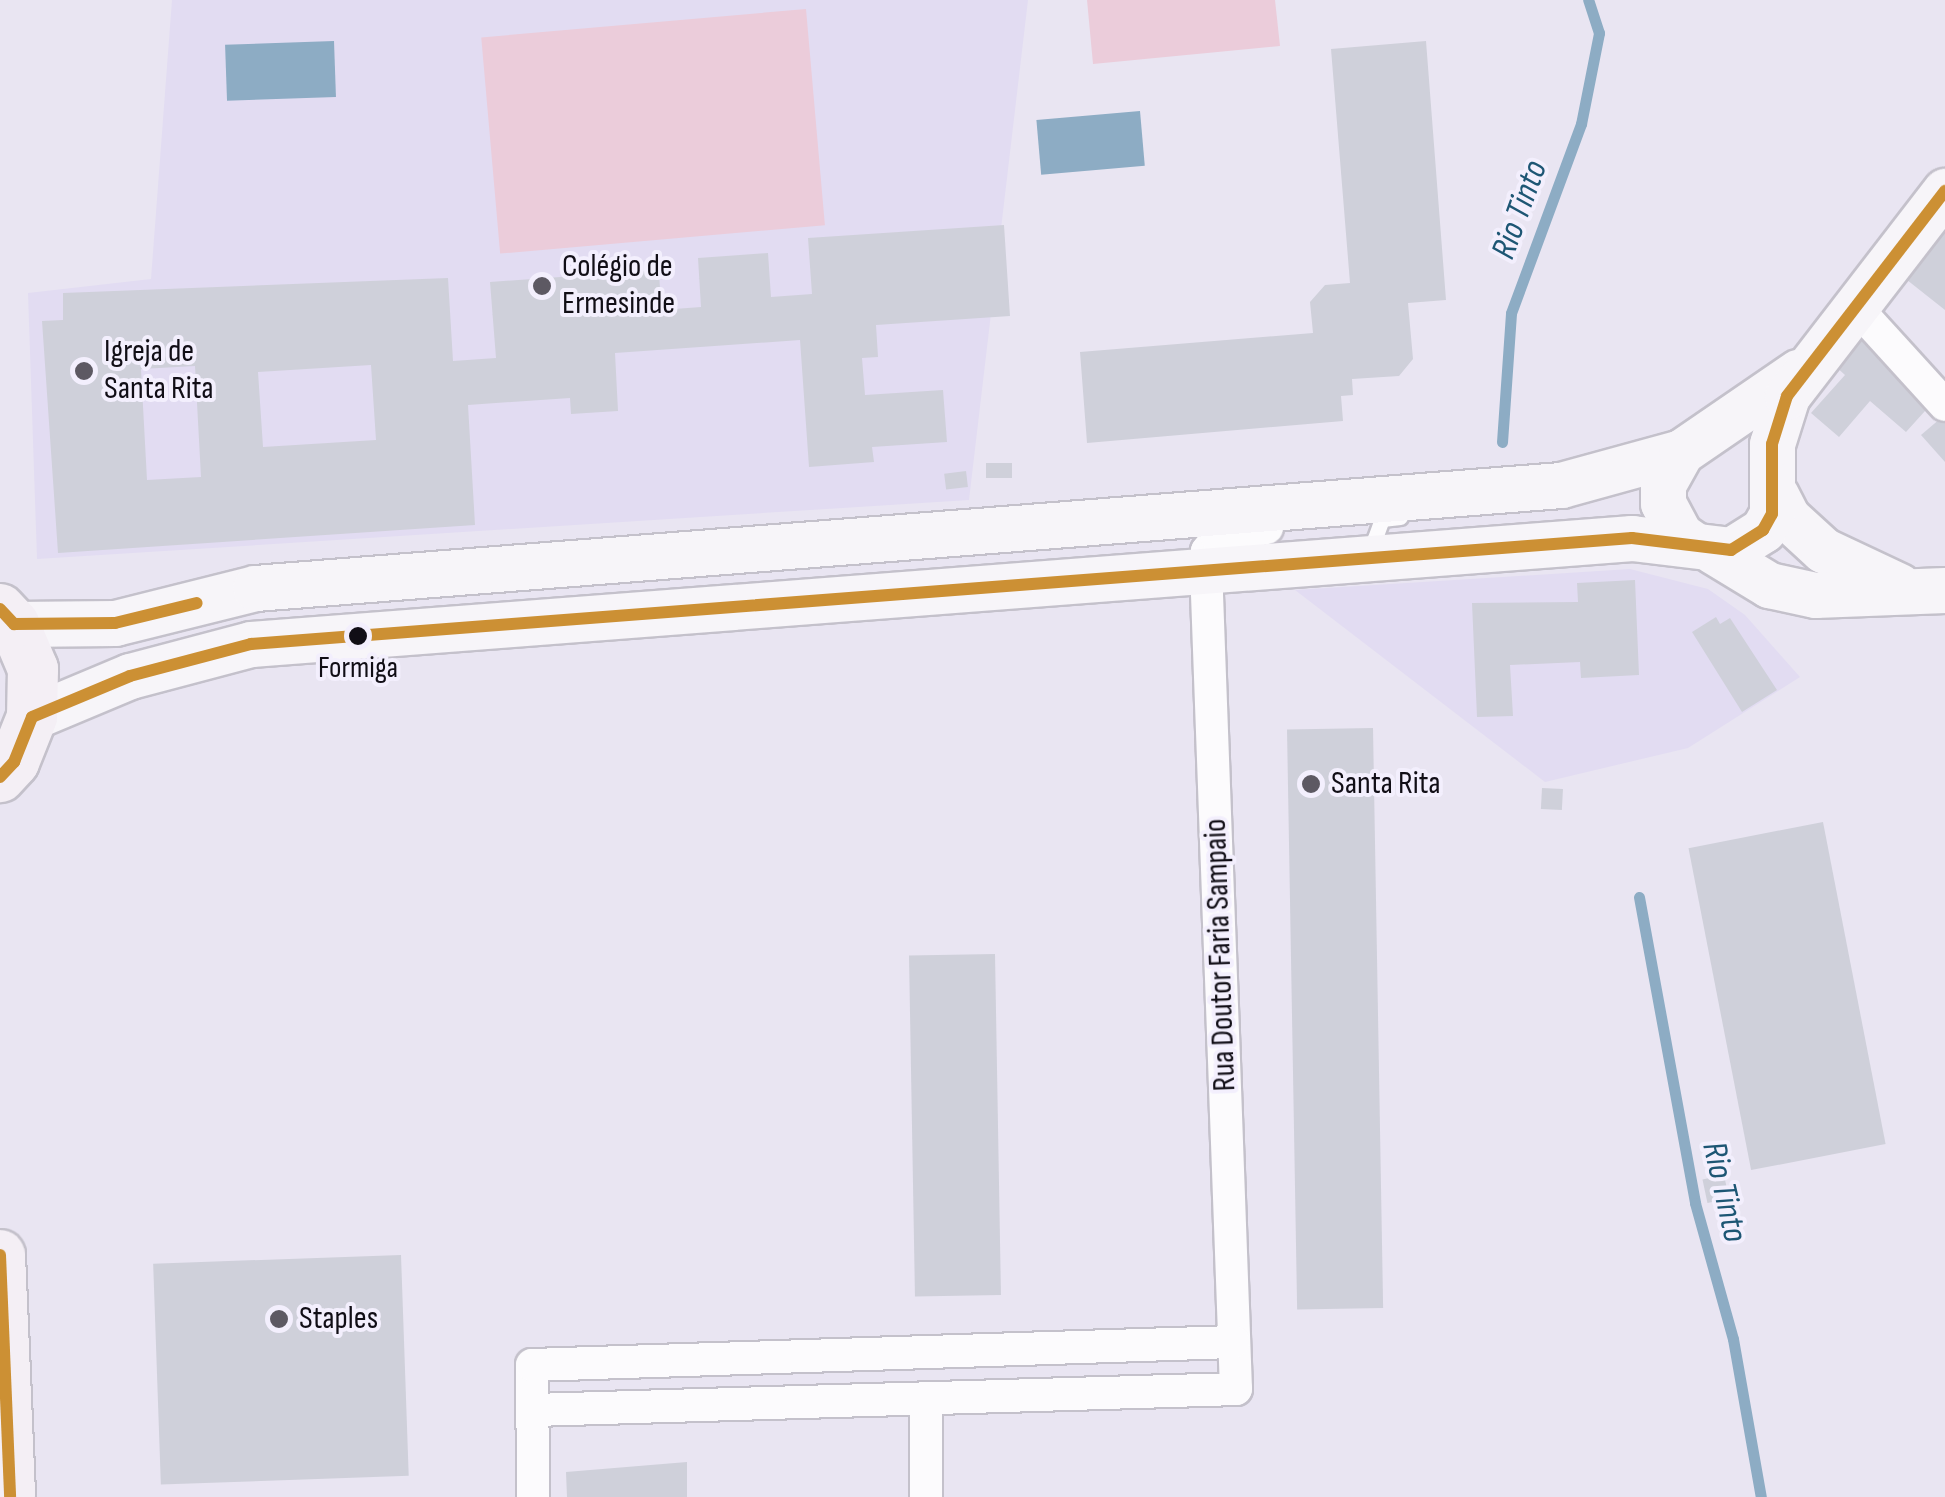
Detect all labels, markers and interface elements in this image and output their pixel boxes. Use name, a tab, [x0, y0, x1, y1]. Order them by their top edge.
water label: Rio Tinto	[1483, 155, 1557, 265]
place label: Colégio de Ermesinde	[562, 249, 675, 324]
marker: Colégio de Ermesinde	[531, 275, 553, 297]
place label: Igreja de Santa Rita	[104, 334, 214, 409]
marker: Igreja de Santa Rita	[73, 360, 95, 382]
marker: Formiga	[348, 626, 368, 646]
place label: Formiga	[318, 650, 398, 686]
place label: Santa Rita	[1331, 765, 1441, 803]
marker: Santa Rita	[1300, 773, 1322, 795]
street label: Rua Doutor Faria Sampaio	[1197, 818, 1245, 1092]
water label: Rio Tinto	[1692, 1138, 1756, 1246]
place label: Staples	[299, 1300, 378, 1338]
marker: Staples	[268, 1308, 290, 1330]

